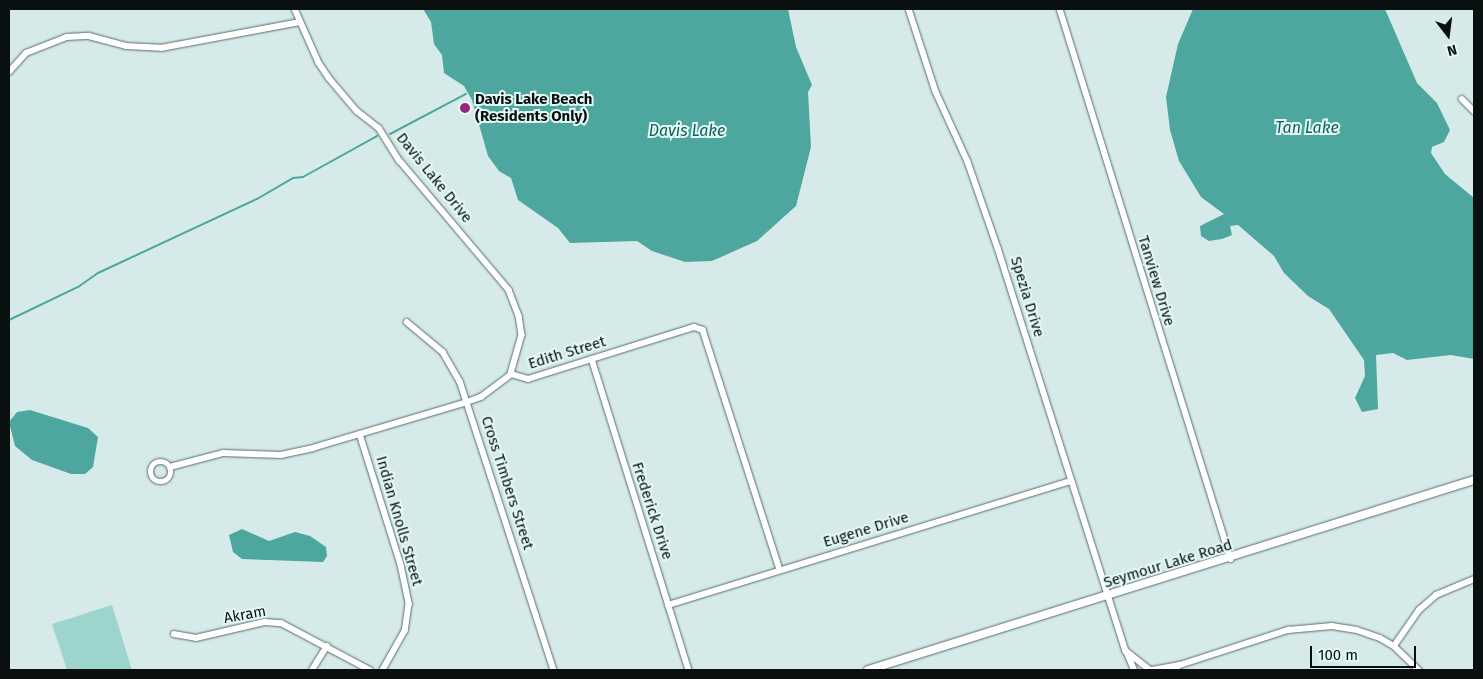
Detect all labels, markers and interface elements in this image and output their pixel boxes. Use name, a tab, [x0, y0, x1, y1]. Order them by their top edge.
north arrow	[1423, 10, 1473, 60]
text: N	[1445, 41, 1459, 59]
place label: Davis Lake Beach (Residents Only)	[475, 90, 592, 125]
marker: Davis Lake Beach (Residents Only)	[459, 102, 471, 114]
water label: Tan Lake	[1275, 118, 1339, 138]
water label: Davis Lake	[649, 121, 725, 141]
street label: Davis Lake Drive	[392, 129, 476, 227]
street label: Tanview Drive	[1134, 234, 1178, 328]
street label: Spezia Drive	[1006, 255, 1048, 339]
street label: Edith Street	[526, 333, 608, 373]
street label: Cross Timbers Street	[477, 414, 537, 552]
street label: Indian Knolls Street	[372, 454, 426, 588]
street label: Frederick Drive	[628, 460, 676, 562]
street label: Eugene Drive	[821, 508, 911, 552]
street label: Seymour Lake Road	[1102, 536, 1234, 592]
street label: Akram	[222, 602, 268, 628]
scale bar	[1313, 636, 1419, 668]
text: 100 m	[1318, 646, 1358, 664]

